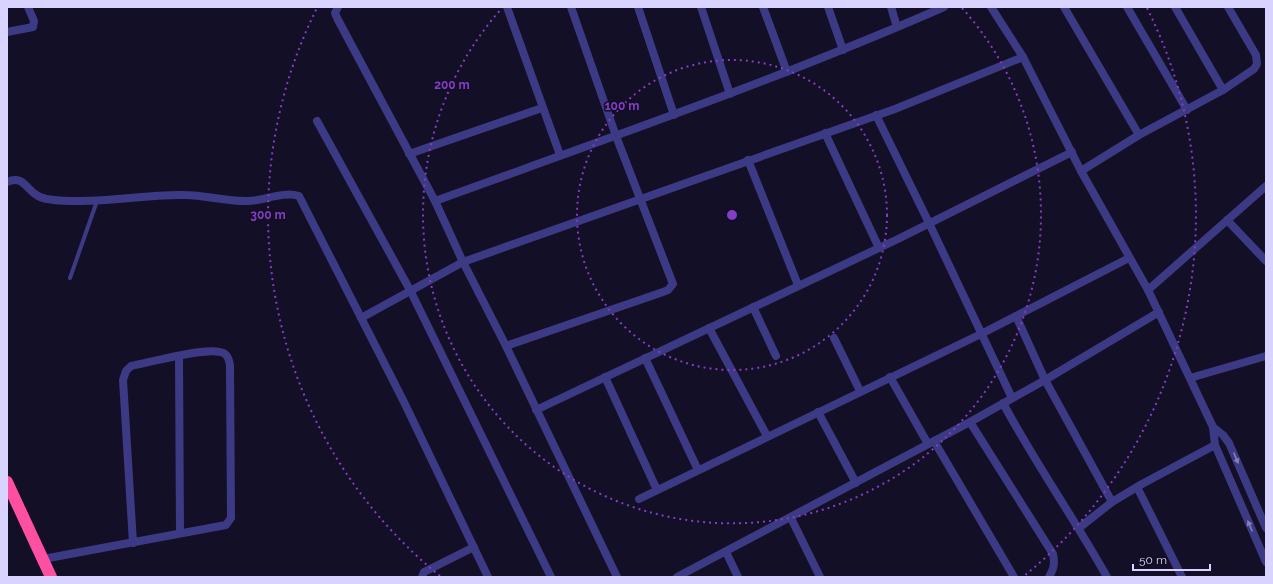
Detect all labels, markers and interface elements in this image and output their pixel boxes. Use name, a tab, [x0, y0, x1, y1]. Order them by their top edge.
text: 200 m	[434, 78, 470, 92]
text: 100 m	[605, 99, 639, 113]
text: 300 m	[250, 208, 286, 222]
centre of rings	[725, 208, 739, 222]
one-way arrow	[1233, 452, 1239, 463]
one-way arrow	[1247, 520, 1253, 532]
scale bar	[1133, 546, 1210, 572]
text: 50 m	[1139, 553, 1167, 567]

